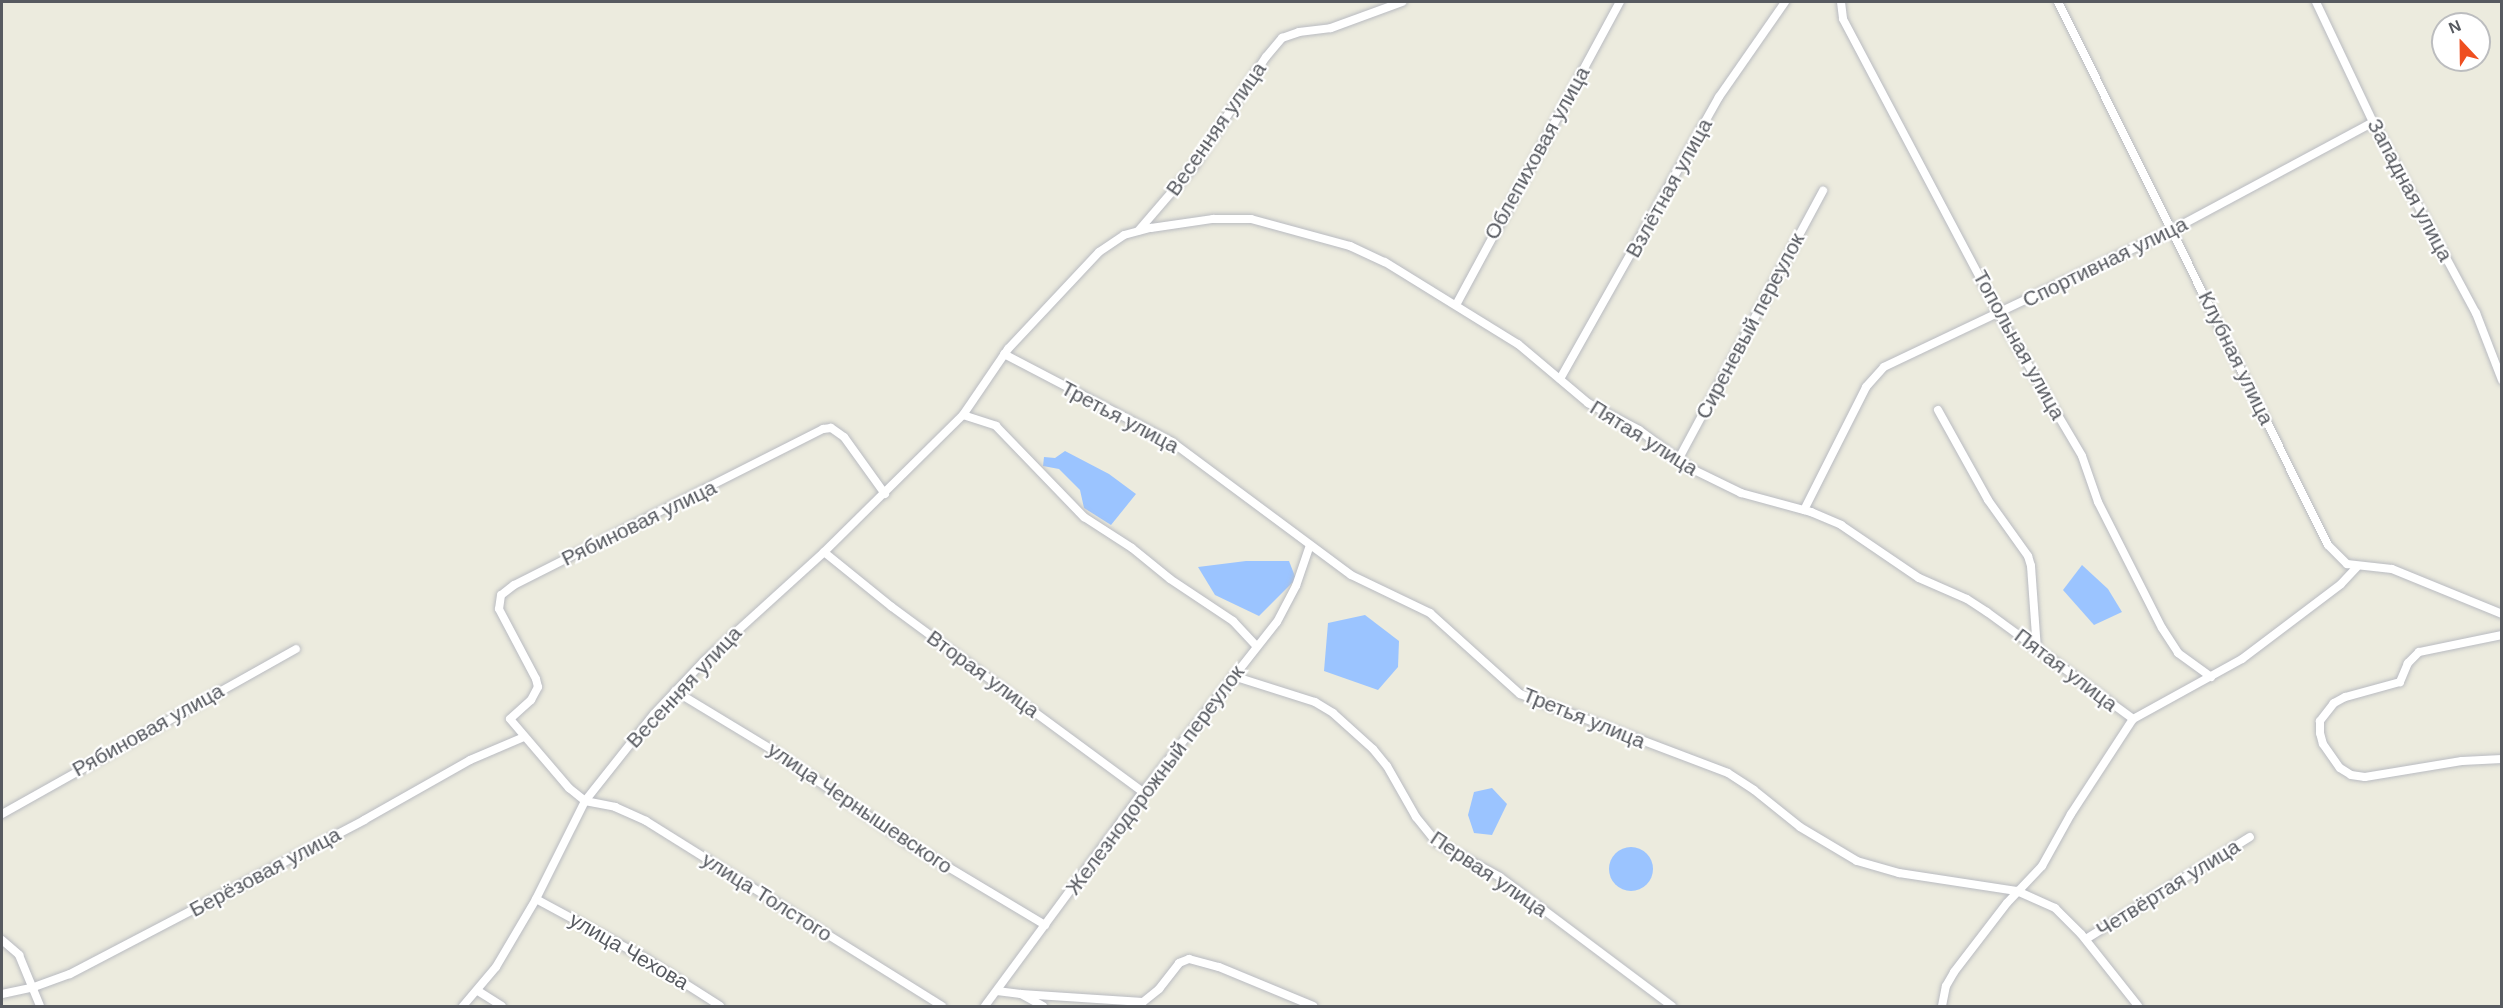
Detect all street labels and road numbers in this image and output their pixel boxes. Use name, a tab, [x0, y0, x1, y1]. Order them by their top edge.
street label: Весенняя улица	[1161, 57, 1271, 201]
street label: Облепиховая улица	[1479, 62, 1595, 244]
street label: Взлётная улица	[1620, 114, 1718, 262]
street label: Западная улица	[2362, 114, 2458, 266]
street label: Спортивная улица	[2019, 211, 2191, 313]
street label: Сиреневый переулок	[1690, 229, 1810, 423]
street label: Топольная улица	[1968, 266, 2070, 424]
street label: Клубная улица	[2193, 287, 2279, 429]
street label: Третья улица	[1057, 375, 1183, 459]
street label: Пятая улица	[1585, 395, 1703, 481]
street label: Рябиновая улица	[557, 475, 721, 571]
street label: Весенняя улица	[621, 621, 747, 753]
street label: Пятая улица	[2010, 623, 2122, 717]
street label: Вторая улица	[922, 625, 1044, 723]
street label: Железнодорожный переулок	[1060, 660, 1250, 900]
street label: Рябиновая улица	[68, 678, 228, 782]
street label: Третья улица	[1519, 682, 1649, 754]
street label: улица Чернышевского	[763, 737, 957, 879]
street label: Берёзовая улица	[185, 822, 345, 922]
street label: Первая улица	[1426, 826, 1552, 922]
street label: Четвёртая улица	[2092, 834, 2244, 942]
street label: улица Толстого	[697, 847, 837, 947]
street label: улица Чехова	[565, 907, 693, 995]

